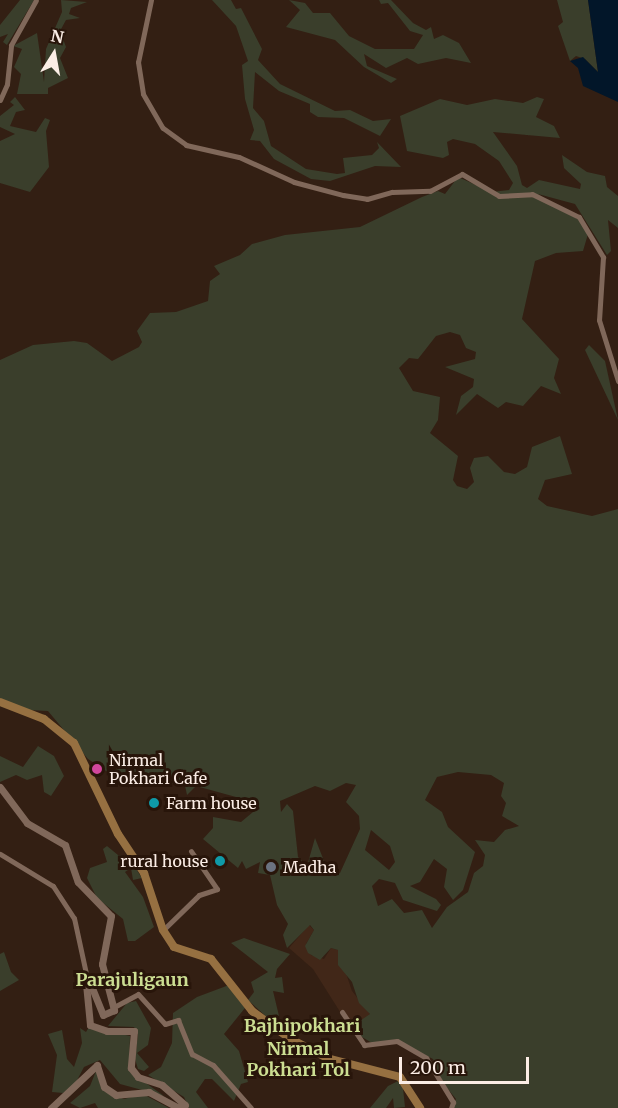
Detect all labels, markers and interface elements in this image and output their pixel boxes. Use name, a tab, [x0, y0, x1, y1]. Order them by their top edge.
north arrow	[24, 24, 84, 84]
text: N	[49, 25, 66, 47]
place label: Nirmal Pokhari Cafe	[109, 750, 207, 788]
marker: Nirmal Pokhari Cafe	[90, 762, 104, 776]
place label: Farm house	[166, 793, 257, 813]
marker: Farm house	[147, 796, 161, 810]
place label: rural house	[120, 851, 208, 871]
marker: rural house	[213, 854, 227, 868]
place label: Madha	[283, 857, 336, 877]
marker: Madha	[264, 860, 278, 874]
district label: Parajuligaun	[75, 969, 189, 991]
district label: Bajhipokhari	[244, 1015, 360, 1037]
district label: Nirmal Pokhari Tol	[246, 1039, 350, 1082]
scale bar	[402, 1045, 532, 1083]
text: 200 m	[410, 1056, 466, 1079]

